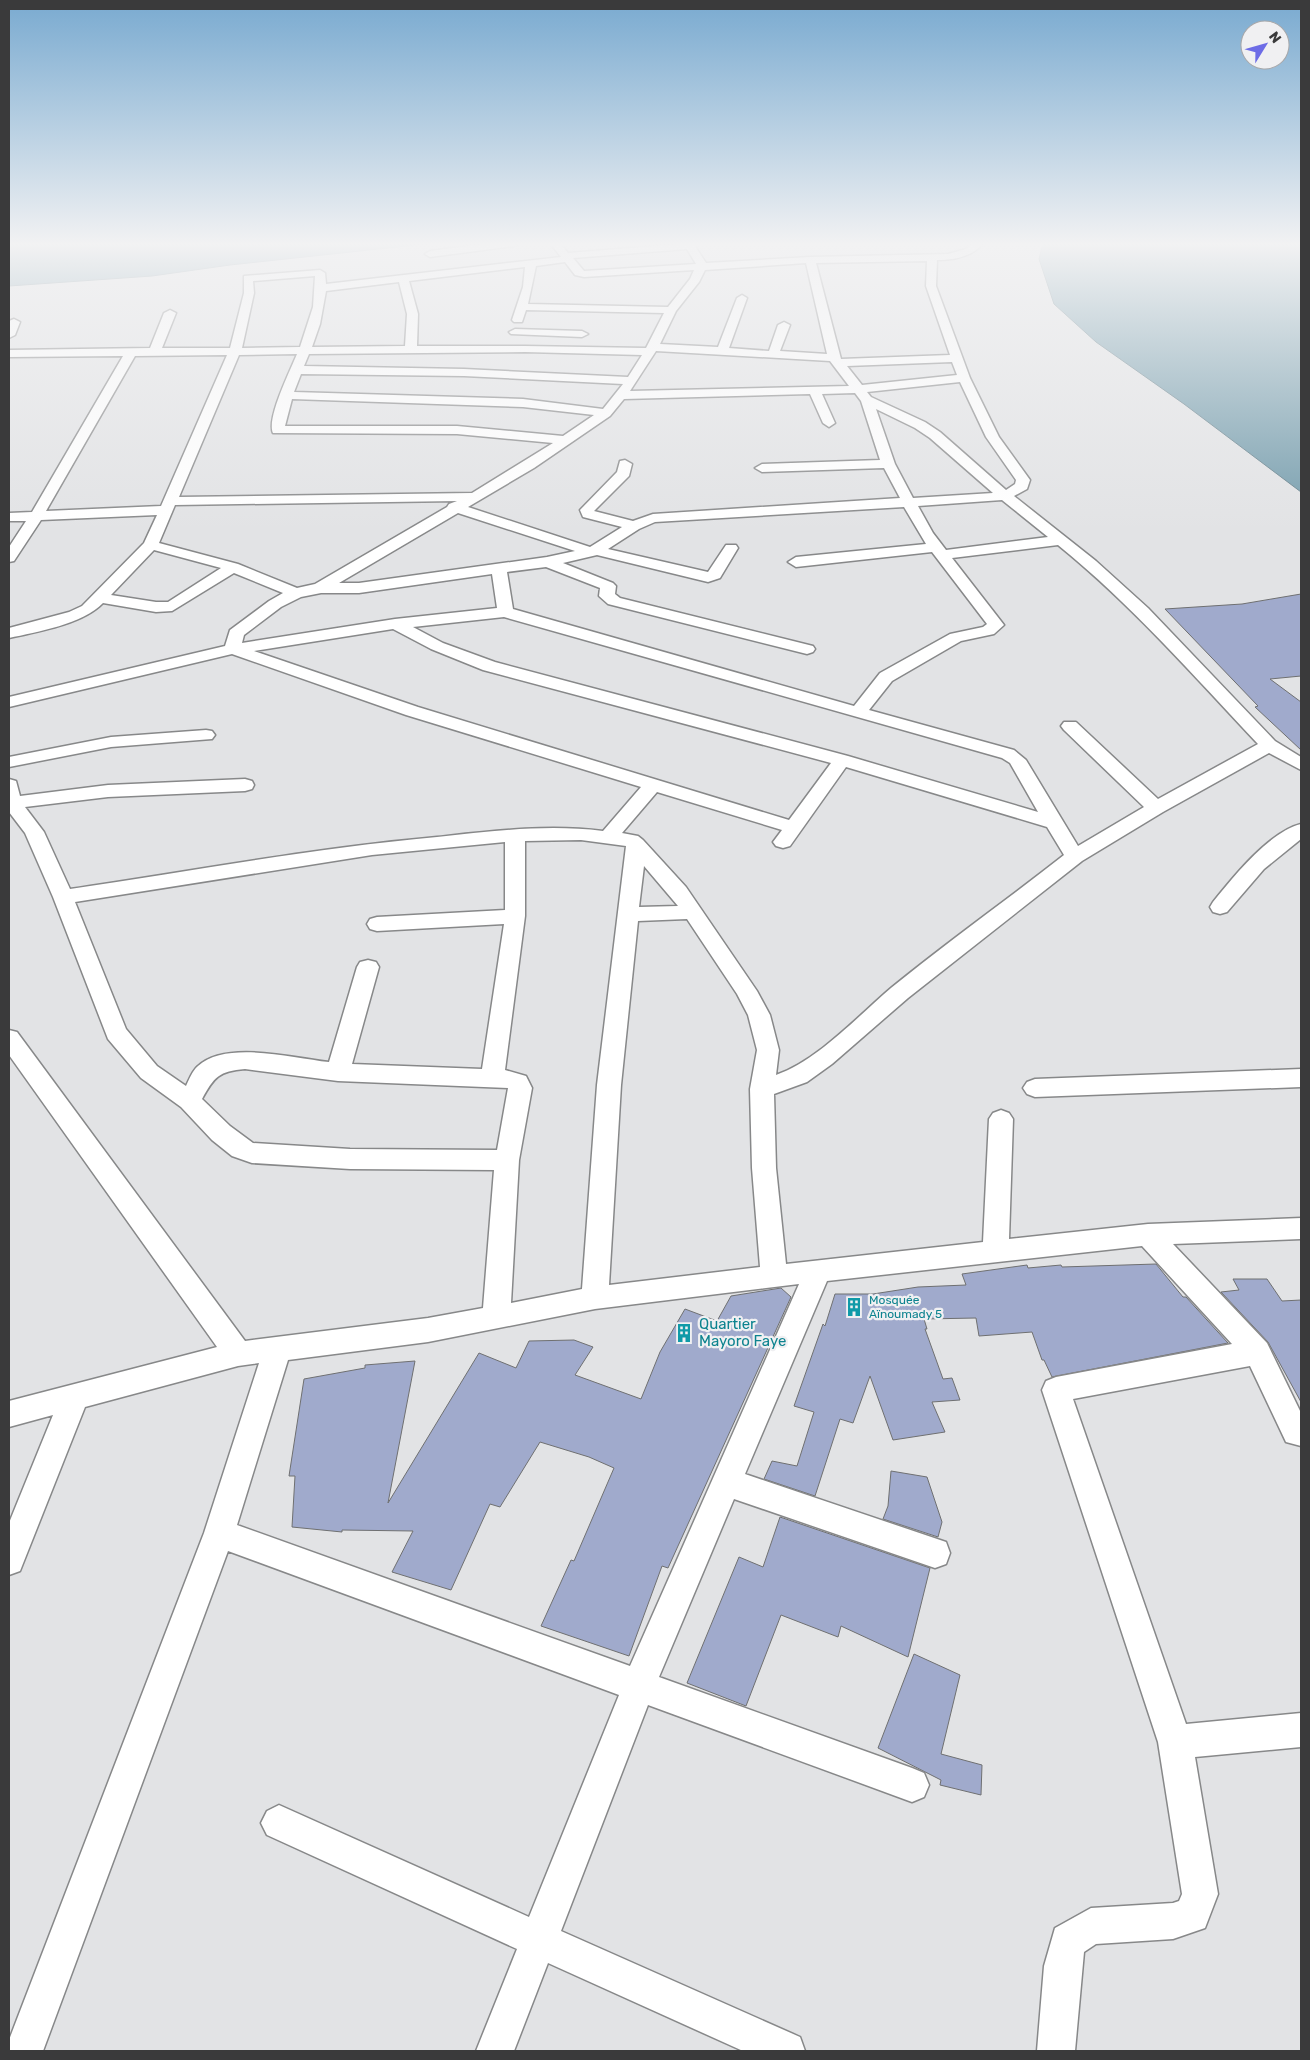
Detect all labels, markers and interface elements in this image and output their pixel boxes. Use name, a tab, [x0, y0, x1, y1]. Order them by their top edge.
north arrow	[1240, 20, 1290, 70]
text: N	[1265, 28, 1285, 47]
place label: Mosquée Aïnoumady 5	[869, 1293, 942, 1321]
building icon: Mosquée Aïnoumady 5	[843, 1296, 865, 1318]
place label: Quartier Mayoro Faye	[699, 1315, 786, 1350]
building icon: Quartier Mayoro Faye	[673, 1322, 695, 1344]

